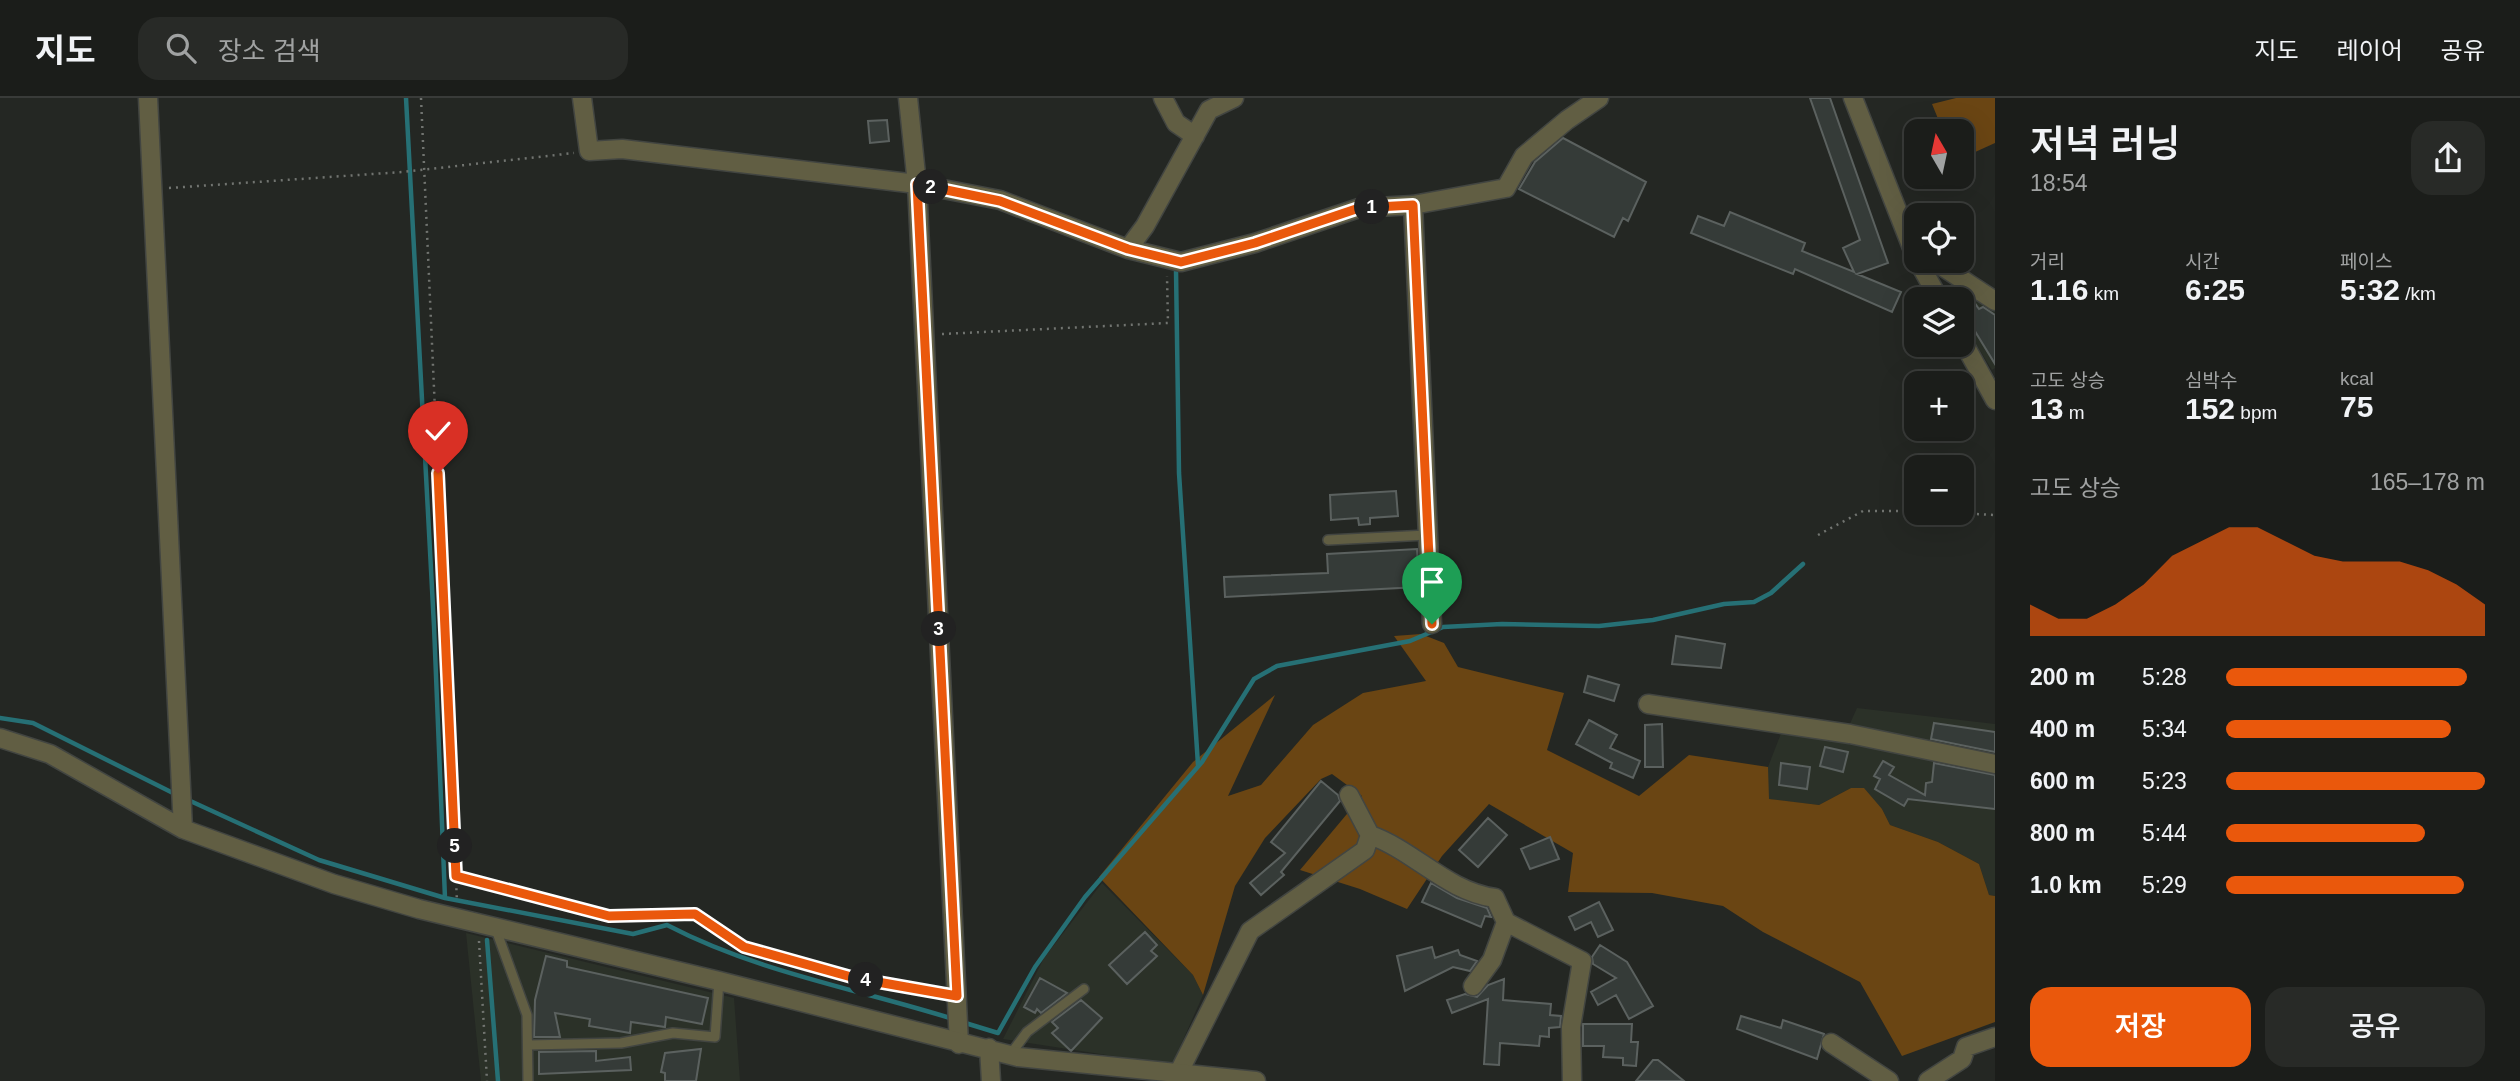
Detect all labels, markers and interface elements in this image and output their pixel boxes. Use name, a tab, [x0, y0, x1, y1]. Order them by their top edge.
search box	[138, 17, 628, 80]
icon: search	[162, 29, 200, 67]
text: 지도	[35, 32, 96, 69]
text: 장소 검색	[218, 36, 321, 66]
text: 지도	[2254, 37, 2299, 64]
text: 레이어	[2337, 37, 2403, 64]
text: 공유	[2441, 37, 2485, 64]
north arrow	[1904, 119, 1974, 189]
map controls	[1904, 119, 1974, 525]
button: share	[2411, 121, 2485, 195]
text: 저녁 러닝	[2030, 123, 2180, 165]
pin: 2	[914, 170, 948, 204]
text: 18:54	[2030, 170, 2088, 196]
text: 2	[925, 176, 936, 197]
pin: 1	[1354, 190, 1390, 224]
text: 1	[1366, 196, 1377, 217]
button: locate	[1904, 203, 1974, 273]
text: 거리	[2030, 251, 2065, 272]
text: 시간	[2185, 251, 2220, 272]
text: 페이스	[2340, 251, 2392, 272]
text: 1.16	[2030, 273, 2088, 306]
text: 6:25	[2185, 273, 2245, 306]
text: 5:32	[2340, 273, 2400, 306]
text: km	[2088, 283, 2119, 304]
text: /km	[2400, 283, 2436, 304]
button: layers	[1904, 287, 1974, 357]
text: kcal	[2340, 368, 2374, 389]
text: 고도 상승	[2030, 370, 2105, 391]
text: 심박수	[2185, 370, 2237, 391]
button: +	[1904, 371, 1974, 441]
text: 75	[2340, 390, 2373, 423]
text: 13	[2030, 392, 2063, 425]
text: 152	[2185, 392, 2235, 425]
pin	[408, 401, 468, 473]
text: m	[2063, 402, 2084, 423]
text: bpm	[2235, 402, 2277, 423]
icon: check	[419, 412, 457, 450]
button: −	[1904, 455, 1974, 525]
text: 165–178 m	[2370, 469, 2485, 495]
text: 고도 상승	[2030, 475, 2121, 501]
pin	[1402, 552, 1462, 624]
icon: arrive	[1413, 563, 1451, 601]
pin: 3	[922, 612, 956, 646]
text: 3	[933, 618, 944, 639]
text: 200 m	[2030, 664, 2095, 690]
text: 5:28	[2142, 664, 2187, 690]
text: 400 m	[2030, 716, 2095, 742]
text: 5:34	[2142, 716, 2187, 742]
text: 600 m	[2030, 768, 2095, 794]
text: 5:23	[2142, 768, 2187, 794]
text: 800 m	[2030, 820, 2095, 846]
text: 5:44	[2142, 820, 2187, 846]
pin: 5	[438, 828, 472, 864]
text: 5	[449, 835, 460, 856]
text: 1.0 km	[2030, 872, 2102, 898]
text: 5:29	[2142, 872, 2187, 898]
pin: 4	[848, 962, 884, 998]
text: 4	[860, 969, 871, 990]
button: 저장	[2030, 987, 2251, 1067]
button: 공유	[2265, 987, 2485, 1067]

